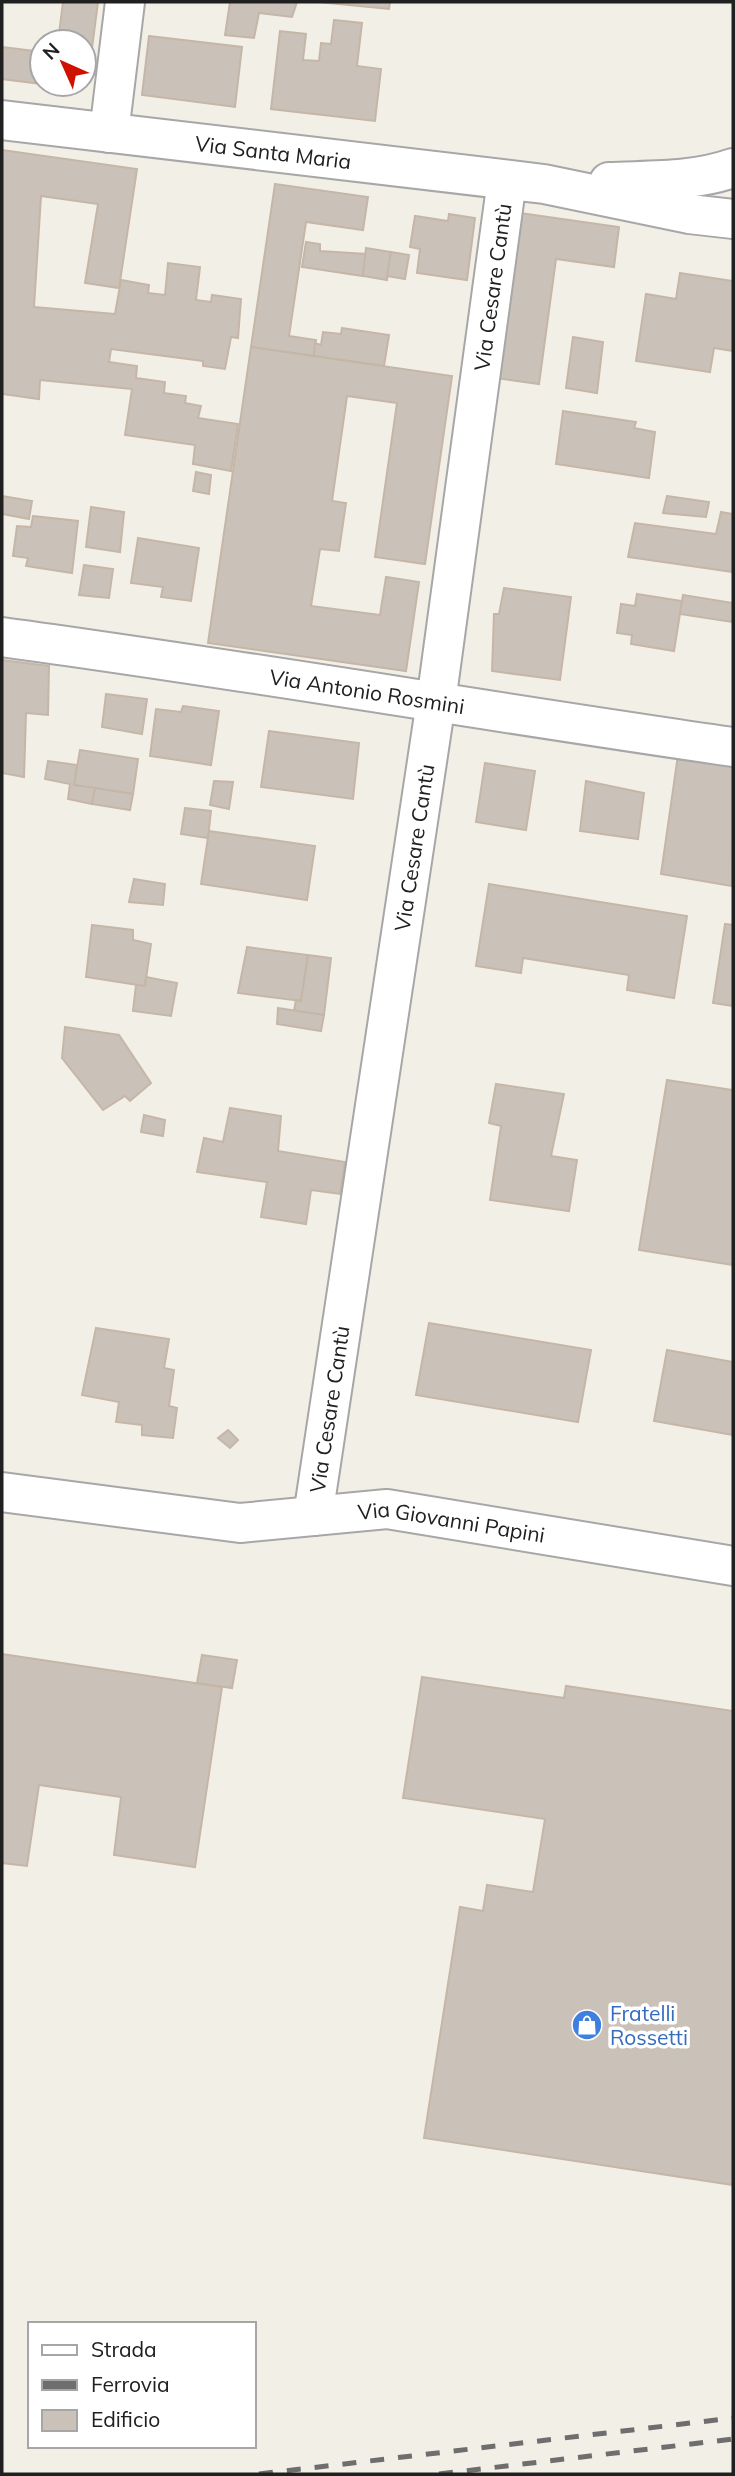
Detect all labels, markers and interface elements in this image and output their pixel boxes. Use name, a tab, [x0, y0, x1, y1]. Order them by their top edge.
north arrow	[28, 28, 98, 98]
text: N	[37, 37, 65, 65]
street label: Via Santa Maria	[194, 130, 353, 174]
street label: Via Cesare Cantù	[468, 202, 517, 372]
street label: Via Antonio Rosmini	[268, 663, 466, 719]
street label: Via Cesare Cantù	[389, 762, 439, 933]
street label: Via Cesare Cantù	[304, 1324, 355, 1495]
street label: Via Giovanni Papini	[357, 1496, 547, 1548]
place label: Fratelli Rossetti	[610, 2000, 688, 2050]
shop icon: Fratelli Rossetti	[570, 2008, 604, 2042]
legend	[28, 2322, 256, 2448]
text: Strada	[91, 2336, 157, 2362]
text: Ferrovia	[91, 2371, 170, 2397]
text: Edificio	[91, 2406, 160, 2432]

